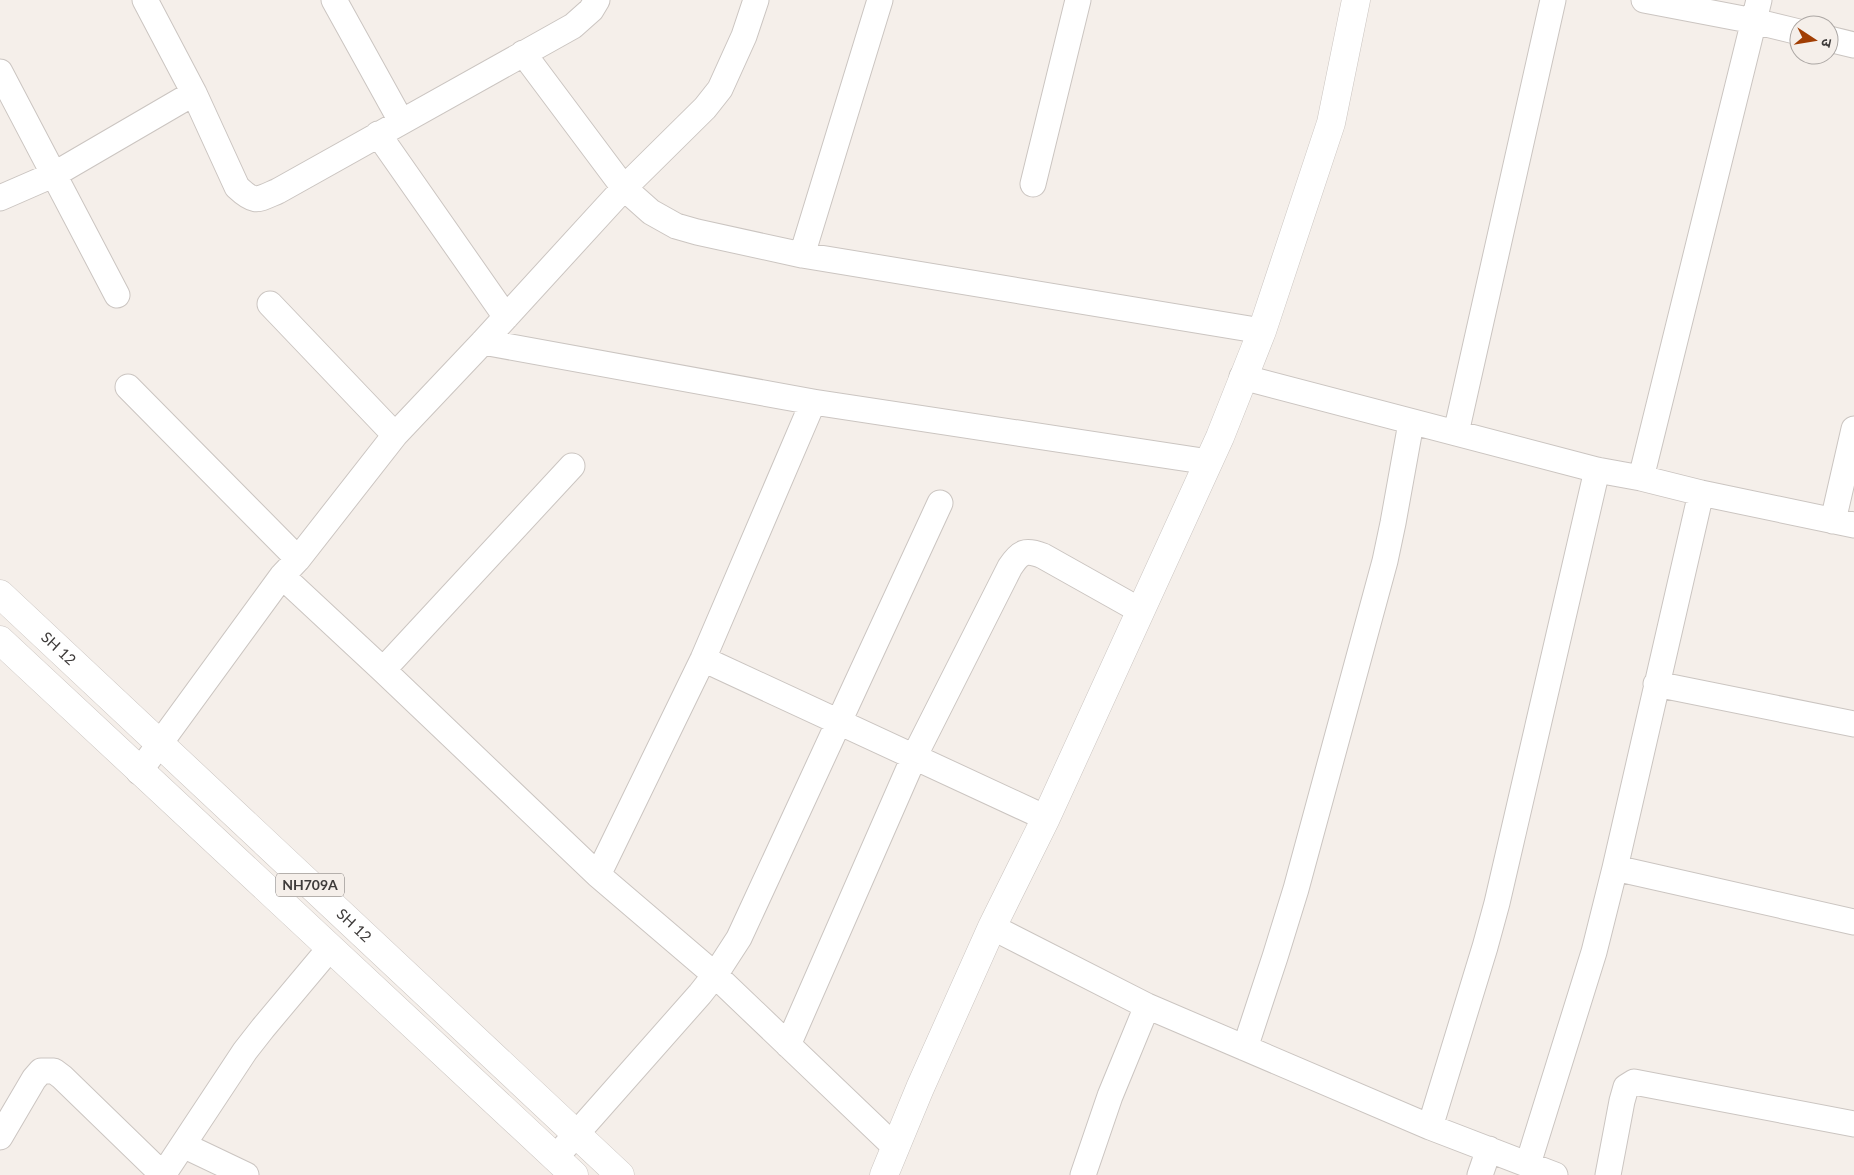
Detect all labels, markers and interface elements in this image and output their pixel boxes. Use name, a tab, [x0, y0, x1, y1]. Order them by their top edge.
north arrow	[1789, 15, 1839, 65]
text: उ	[1818, 37, 1836, 49]
street label: SH 12	[38, 627, 80, 669]
road number: NH709A	[276, 874, 344, 896]
street label: SH 12	[334, 904, 376, 945]

